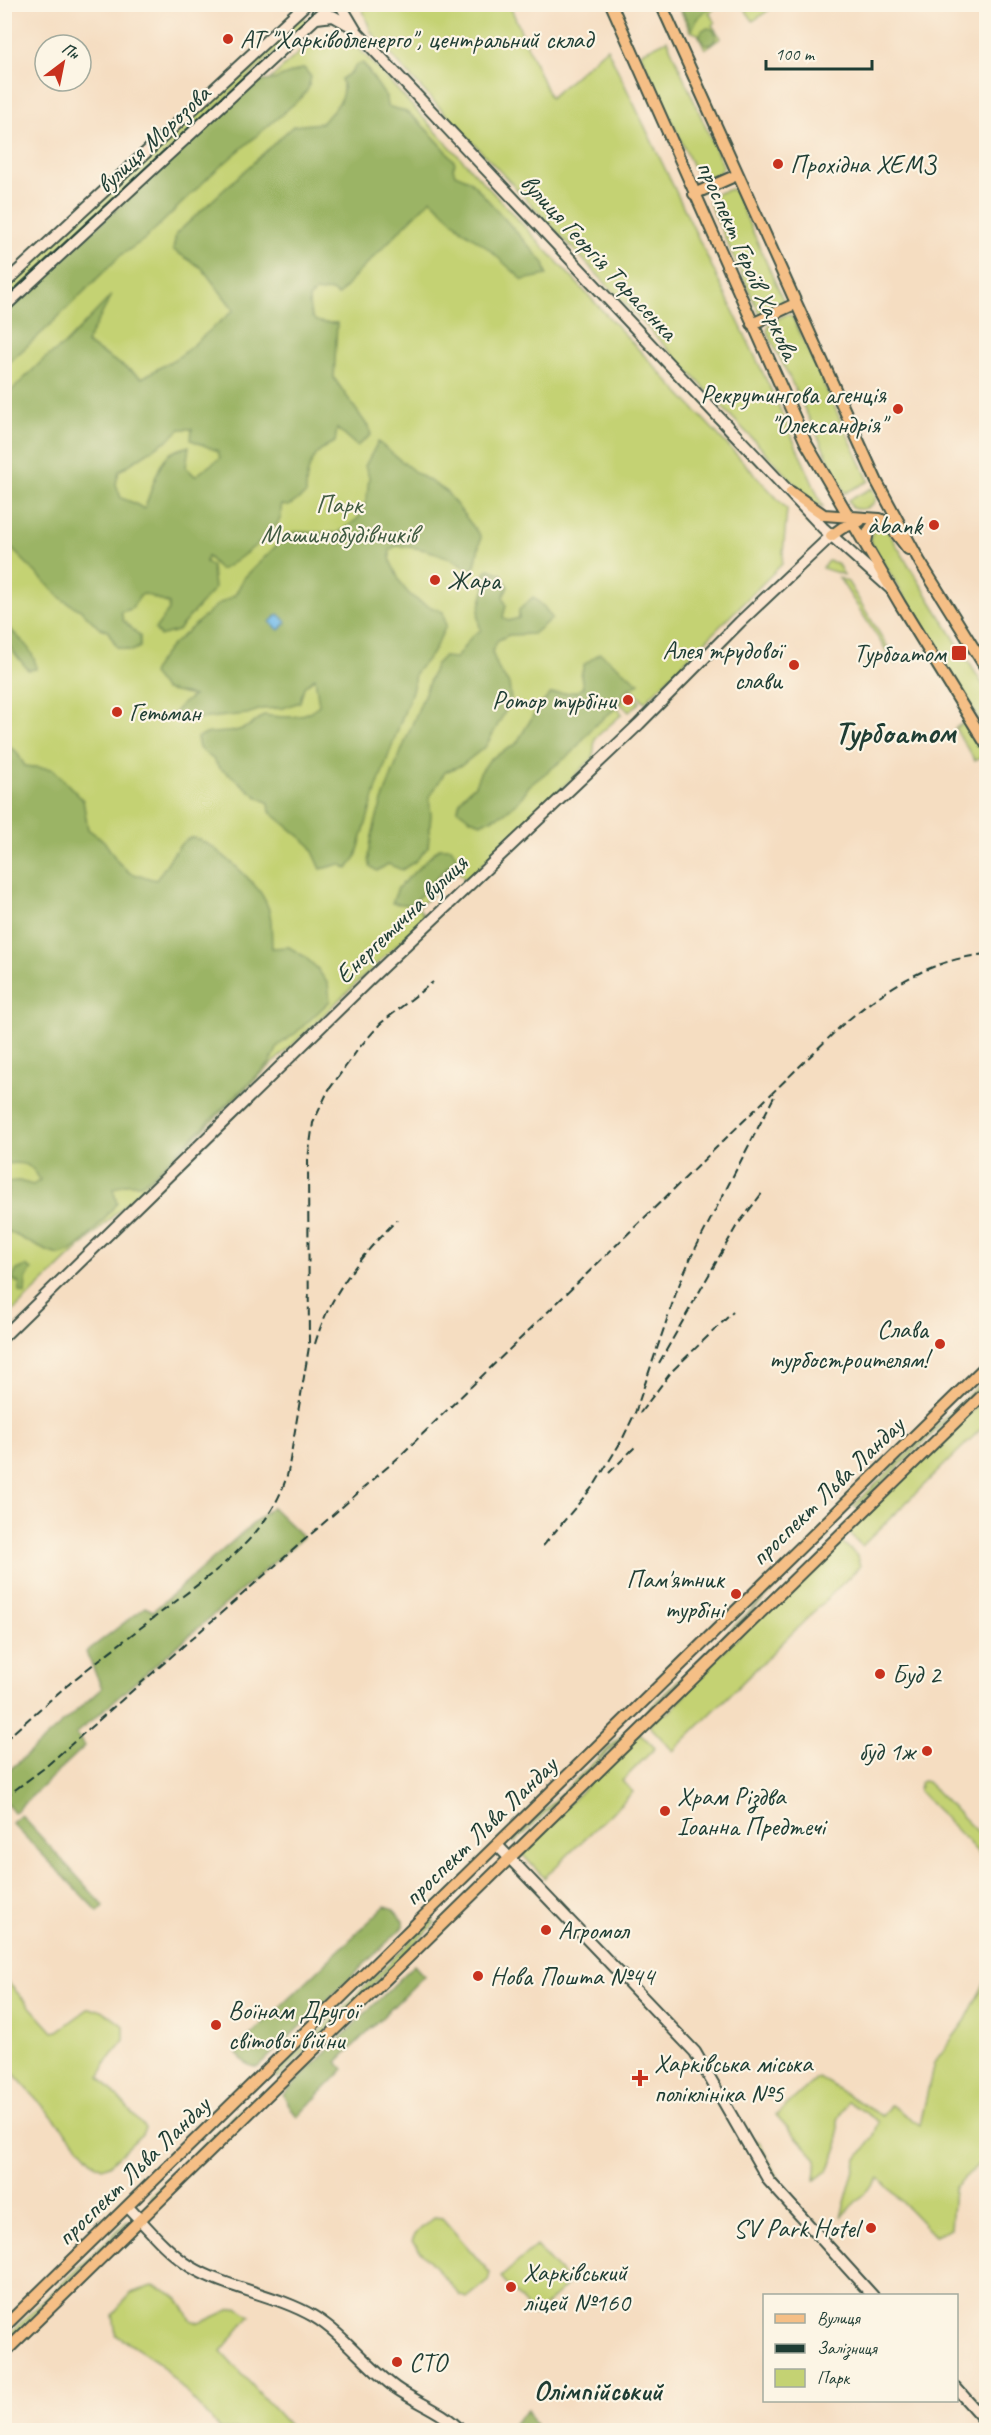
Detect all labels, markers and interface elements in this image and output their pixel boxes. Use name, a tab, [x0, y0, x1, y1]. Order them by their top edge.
place label: АТ "Харківобленерго", центральний склад	[240, 23, 596, 56]
marker: АТ "Харківобленерго", центральний склад	[221, 32, 235, 46]
north arrow	[33, 33, 93, 93]
scale bar	[766, 33, 872, 71]
text: Пн	[58, 38, 84, 65]
text: 100 m	[775, 43, 816, 65]
street label: вулиця Морозова	[89, 76, 218, 200]
place label: Прохідна ХЕМЗ	[790, 148, 937, 181]
street label: проспект Героїв Харкова	[689, 155, 808, 367]
marker: Прохідна ХЕМЗ	[771, 157, 785, 171]
street label: вулиця Георгія Тарасенка	[513, 167, 686, 348]
place label: Рекрутингова агенція "Олександрія"	[701, 378, 891, 441]
marker: Рекрутингова агенція "Олександрія"	[891, 402, 905, 416]
park label: Парк Машинобудівників	[261, 488, 423, 551]
place label: àbank	[867, 509, 925, 542]
marker: àbank	[927, 518, 941, 532]
place label: Жара	[447, 564, 502, 597]
marker: Жара	[428, 573, 442, 587]
place label: Алея трудової слави	[662, 634, 787, 697]
place label: Турбоатом	[854, 637, 947, 670]
marker: Турбоатом	[950, 644, 968, 662]
marker: Алея трудової слави	[787, 658, 801, 672]
place label: Ротор турбіни	[492, 684, 617, 717]
marker: Ротор турбіни	[621, 693, 635, 707]
place label: Гетьман	[129, 696, 202, 729]
marker: Гетьман	[110, 705, 124, 719]
district label: Турбоатом	[835, 712, 958, 753]
street label: Енергетична вулиця	[328, 846, 476, 991]
place label: Слава турбостроителям!	[769, 1313, 934, 1376]
marker: Слава турбостроителям!	[933, 1337, 947, 1351]
street label: проспект Льва Ландау	[743, 1408, 913, 1573]
place label: Пам'ятник турбіні	[626, 1563, 727, 1626]
marker: Пам'ятник турбіні	[729, 1587, 743, 1601]
place label: Буд 2	[892, 1658, 943, 1691]
marker: Буд 2	[873, 1667, 887, 1681]
place label: буд 1ж	[858, 1735, 918, 1768]
marker: буд 1ж	[920, 1744, 934, 1758]
street label: проспект Льва Ландау	[396, 1748, 566, 1913]
place label: Храм Різдва Іоанна Предтечі	[677, 1780, 828, 1843]
marker: Храм Різдва Іоанна Предтечі	[658, 1804, 672, 1818]
place label: Агромол	[558, 1914, 631, 1947]
marker: Агромол	[539, 1923, 553, 1937]
place label: Нова Пошта №44	[490, 1960, 657, 1993]
marker: Нова Пошта №44	[471, 1969, 485, 1983]
place label: Воїнам Другої світової війни	[228, 1994, 363, 2057]
marker: Воїнам Другої світової війни	[209, 2018, 223, 2032]
place label: Харківська міська поліклініка №5	[654, 2047, 814, 2110]
marker: Харківська міська поліклініка №5	[631, 2069, 649, 2087]
street label: проспект Льва Ландау	[49, 2088, 219, 2253]
place label: SV Park Hotel	[733, 2212, 864, 2245]
marker: SV Park Hotel	[864, 2221, 878, 2235]
place label: Харківський ліцей №160	[523, 2256, 632, 2319]
marker: Харківський ліцей №160	[504, 2280, 518, 2294]
legend	[763, 2294, 958, 2402]
text: Вулиця	[817, 2307, 861, 2329]
text: Залізниця	[817, 2337, 878, 2360]
place label: СТО	[409, 2346, 449, 2379]
marker: СТО	[390, 2355, 404, 2369]
text: Парк	[817, 2367, 851, 2389]
district label: Олімпійський	[534, 2373, 664, 2408]

